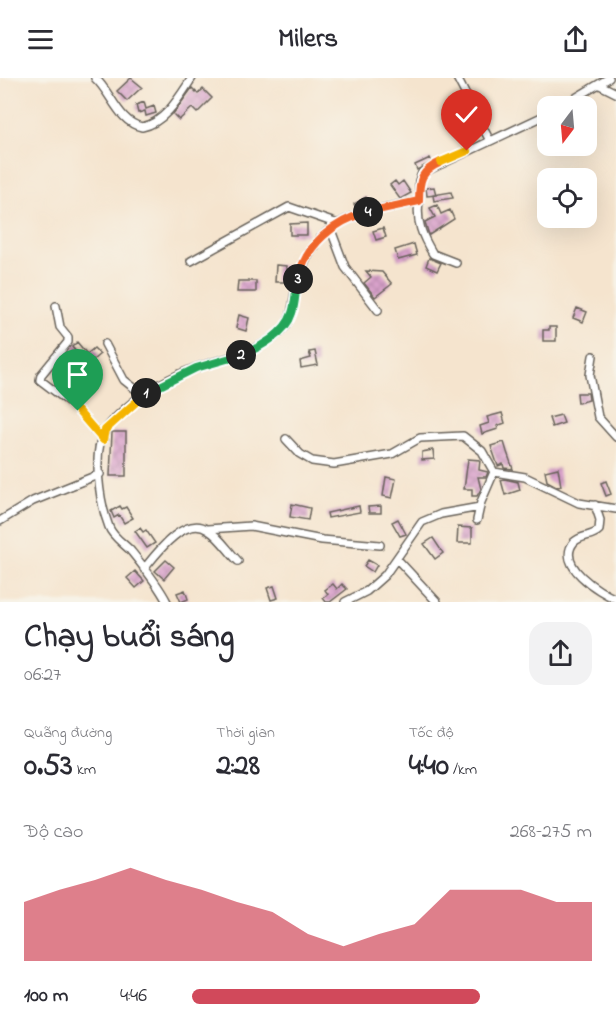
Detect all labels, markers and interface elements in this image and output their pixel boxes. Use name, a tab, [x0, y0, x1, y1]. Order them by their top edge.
text: Milers	[278, 20, 338, 59]
icon: menu	[24, 23, 57, 56]
icon: share	[559, 23, 592, 56]
pin	[441, 89, 492, 151]
north arrow	[537, 96, 597, 156]
map controls	[537, 96, 597, 228]
icon: check	[450, 98, 483, 131]
button: locate	[537, 168, 597, 228]
pin: 4	[353, 197, 383, 227]
text: 4	[365, 200, 371, 224]
pin: 3	[283, 264, 313, 294]
text: 3	[295, 267, 301, 291]
pin: 2	[226, 340, 256, 370]
text: 2	[237, 343, 245, 367]
pin	[52, 349, 103, 411]
icon: arrive	[61, 358, 94, 391]
pin: 1	[131, 378, 161, 408]
text: 1	[143, 381, 149, 405]
text: Chạy buổi sáng	[24, 614, 234, 662]
button: share	[529, 622, 592, 685]
text: 06:27	[24, 661, 61, 690]
text: Quãng đường	[24, 721, 112, 745]
text: Thời gian	[216, 721, 275, 745]
text: Tốc độ	[409, 721, 453, 745]
text: 0.53	[24, 745, 73, 789]
text: 2:28	[216, 745, 260, 789]
text: 4:40	[409, 745, 449, 789]
text: km	[73, 758, 96, 782]
text: /km	[449, 758, 477, 782]
text: Độ cao	[24, 818, 84, 847]
text: 268–275 m	[510, 818, 592, 847]
text: 100 m	[24, 982, 68, 1011]
text: 4:46	[120, 982, 147, 1011]

